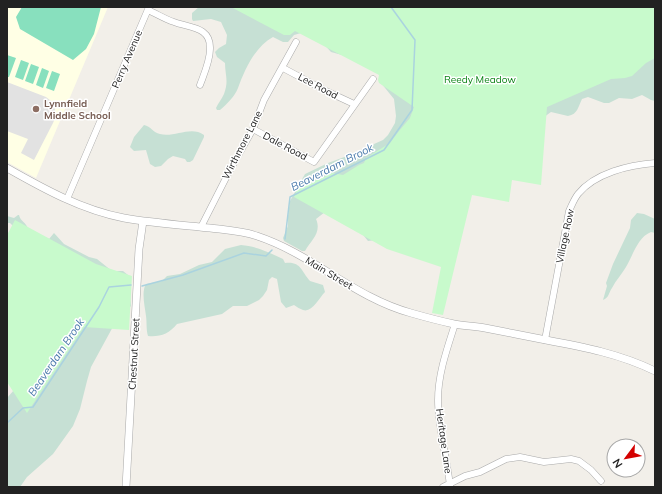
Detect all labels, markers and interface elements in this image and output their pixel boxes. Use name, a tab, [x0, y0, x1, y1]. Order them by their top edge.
street label: Perry Avenue	[109, 28, 145, 90]
street label: Lee Road	[296, 70, 340, 102]
park label: Reedy Meadow	[444, 73, 516, 86]
place label: Lynnfield Middle School	[44, 97, 111, 122]
marker: Lynnfield Middle School	[31, 104, 41, 114]
street label: Wirthmore Lane	[219, 108, 265, 182]
street label: Dale Road	[261, 129, 309, 163]
water label: Beaverdam Brook	[288, 140, 376, 194]
street label: Village Row	[553, 207, 577, 264]
street label: Main Street	[303, 254, 356, 292]
water label: Beaverdam Brook	[25, 315, 87, 399]
street label: Chestnut Street	[126, 317, 142, 390]
street label: Heritage Lane	[433, 408, 455, 474]
north arrow	[606, 438, 646, 478]
text: N	[609, 456, 626, 471]

